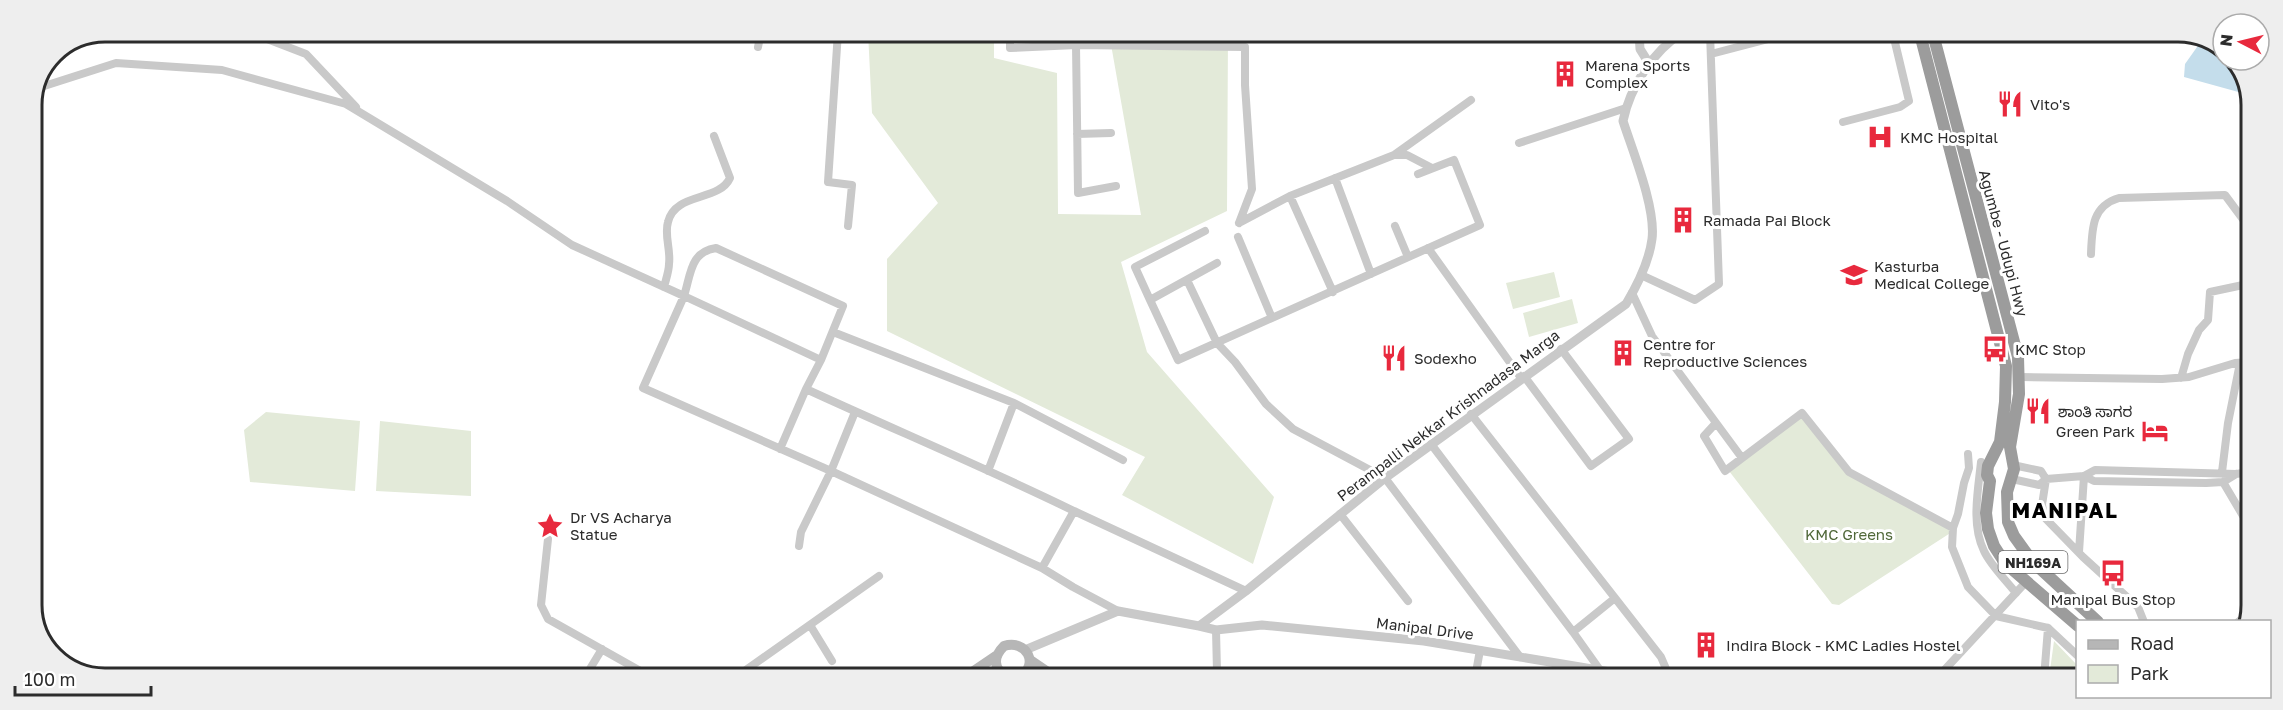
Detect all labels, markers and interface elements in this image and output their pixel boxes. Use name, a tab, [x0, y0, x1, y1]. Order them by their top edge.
north arrow	[2211, 12, 2271, 72]
text: N	[2215, 33, 2237, 47]
place label: Marena Sports Complex	[1585, 56, 1690, 91]
building icon: Marena Sports Complex	[1550, 59, 1580, 89]
restaurant icon: Vito's	[1995, 89, 2025, 119]
place label: Vito's	[2030, 95, 2070, 113]
hospital icon: KMC Hospital	[1865, 122, 1895, 152]
place label: KMC Hospital	[1900, 128, 1998, 146]
street label: Agumbe - Udupi Hwy	[1976, 168, 2032, 319]
building icon: Ramada Pai Block	[1668, 205, 1698, 235]
place label: Ramada Pai Block	[1703, 211, 1832, 229]
place label: Kasturba Medical College	[1874, 257, 1990, 292]
school or university icon: Kasturba Medical College	[1839, 260, 1869, 290]
street label: Perampalli Nekkar Krishnadasa Marga	[1333, 325, 1563, 505]
bus stop icon: KMC Stop	[1980, 334, 2010, 364]
place label: Centre for Reproductive Sciences	[1643, 335, 1807, 370]
building icon: Centre for Reproductive Sciences	[1608, 338, 1638, 368]
place label: KMC Stop	[2015, 340, 2086, 358]
restaurant icon: Sodexho	[1379, 343, 1409, 373]
place label: Sodexho	[1414, 349, 1477, 367]
restaurant icon: ಶಾಂತಿ ಸಾಗರ	[2023, 396, 2053, 426]
place label: ಶಾಂತಿ ಸಾಗರ	[2058, 402, 2132, 420]
hotel icon: Green Park	[2140, 416, 2170, 446]
place label: Green Park	[2056, 422, 2136, 440]
district label: MANIPAL	[2012, 497, 2118, 523]
place label: Dr VS Acharya Statue	[570, 508, 672, 543]
place icon: Dr VS Acharya Statue	[535, 511, 565, 541]
park label: KMC Greens	[1805, 525, 1893, 543]
road number: NH169A	[1998, 551, 2068, 573]
bus stop icon: Manipal Bus Stop	[2098, 558, 2128, 588]
place label: Manipal Bus Stop	[2050, 590, 2176, 608]
street label: Manipal Drive	[1375, 613, 1475, 643]
legend	[2076, 620, 2271, 698]
building icon: Indira Block - KMC Ladies Hostel	[1691, 630, 1721, 660]
text: Road	[2130, 632, 2174, 654]
place label: Indira Block - KMC Ladies Hostel	[1726, 636, 1961, 654]
scale bar	[15, 659, 152, 697]
text: Park	[2130, 662, 2169, 684]
text: 100 m	[24, 668, 75, 690]

